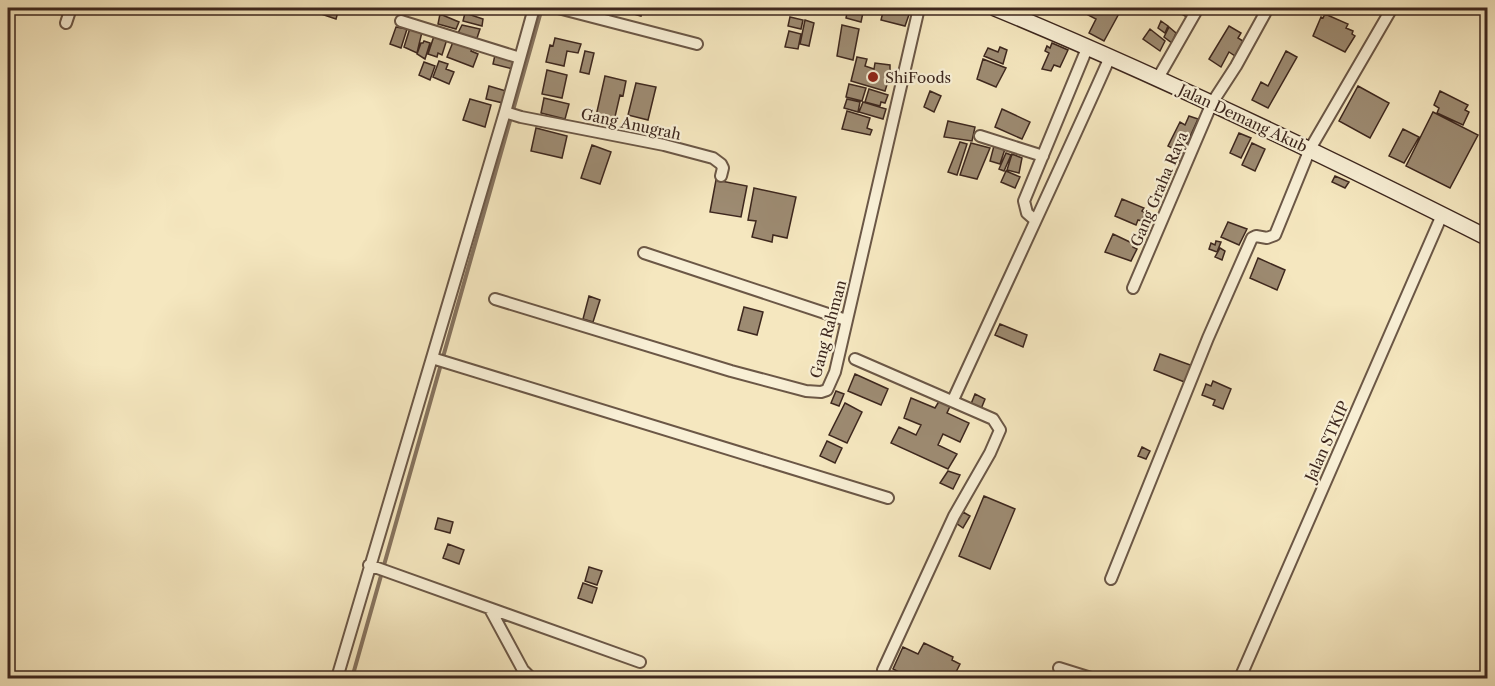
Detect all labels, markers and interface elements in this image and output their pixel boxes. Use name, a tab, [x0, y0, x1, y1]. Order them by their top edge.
place label: ShiFoods	[885, 68, 951, 87]
marker: ShiFoods	[866, 70, 880, 84]
street label: Jalan Demang Akub	[1174, 79, 1310, 156]
street label: Gang Anugrah	[579, 104, 683, 144]
street label: Gang Graha Raya	[1126, 129, 1192, 249]
street label: Gang Rahman	[806, 277, 850, 380]
street label: Jalan STKIP	[1300, 398, 1353, 486]

